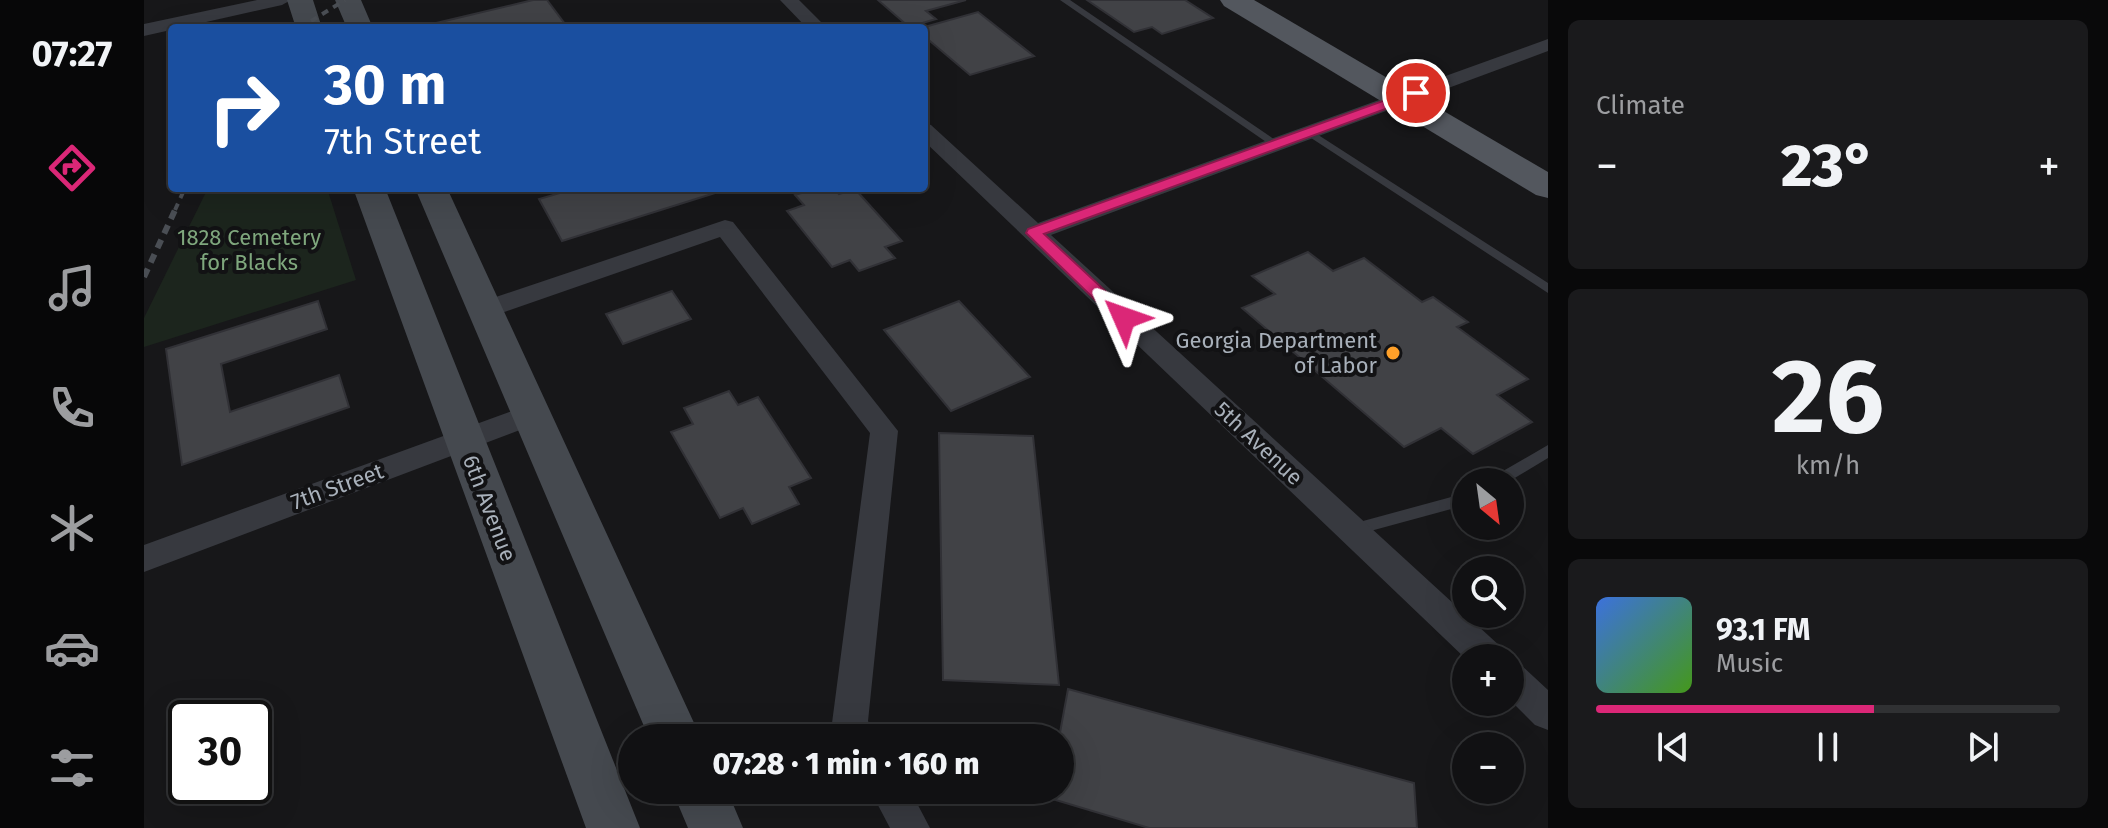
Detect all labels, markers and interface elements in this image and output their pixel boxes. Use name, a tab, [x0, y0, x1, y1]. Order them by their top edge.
text: 07:27	[32, 32, 112, 76]
text: 30 m	[324, 52, 446, 119]
icon: right	[192, 56, 296, 160]
pin	[1382, 59, 1450, 127]
icon: arrive	[1394, 71, 1438, 115]
text: Climate	[1596, 90, 1685, 121]
text: 7th Street	[324, 120, 481, 164]
text: 23°	[1781, 130, 1875, 202]
icon: directions	[44, 140, 100, 196]
text: −	[1596, 140, 1618, 193]
text: +	[2038, 140, 2060, 193]
park label: 1828 Cemetery for Blacks	[177, 224, 321, 276]
icon: music	[44, 260, 100, 316]
position arrow	[1082, 276, 1166, 360]
place label: Georgia Department of Labor	[1176, 327, 1377, 379]
text: 26	[1772, 335, 1884, 460]
marker: Georgia Department of Labor	[1384, 344, 1402, 362]
icon: phone	[44, 380, 100, 436]
street label: 5th Avenue	[1209, 396, 1308, 491]
text: km/h	[1796, 450, 1860, 481]
street label: 6th Avenue	[457, 451, 522, 565]
street label: 7th Street	[287, 457, 387, 516]
north arrow	[1452, 468, 1524, 540]
map controls	[1452, 468, 1524, 804]
icon: climate	[44, 500, 100, 556]
button: search	[1452, 556, 1524, 628]
text: 93.1 FM	[1716, 612, 1810, 648]
icon: car	[44, 620, 100, 676]
button: +	[1452, 644, 1524, 716]
text: Music	[1716, 648, 1783, 679]
speed limit sign: 30	[168, 700, 272, 804]
icon: previous	[1651, 725, 1695, 769]
icon: pause	[1806, 725, 1850, 769]
icon: next	[1961, 725, 2005, 769]
button: −	[1452, 732, 1524, 804]
icon: filters	[44, 740, 100, 796]
text: 07:28 · 1 min · 160 m	[712, 746, 980, 782]

